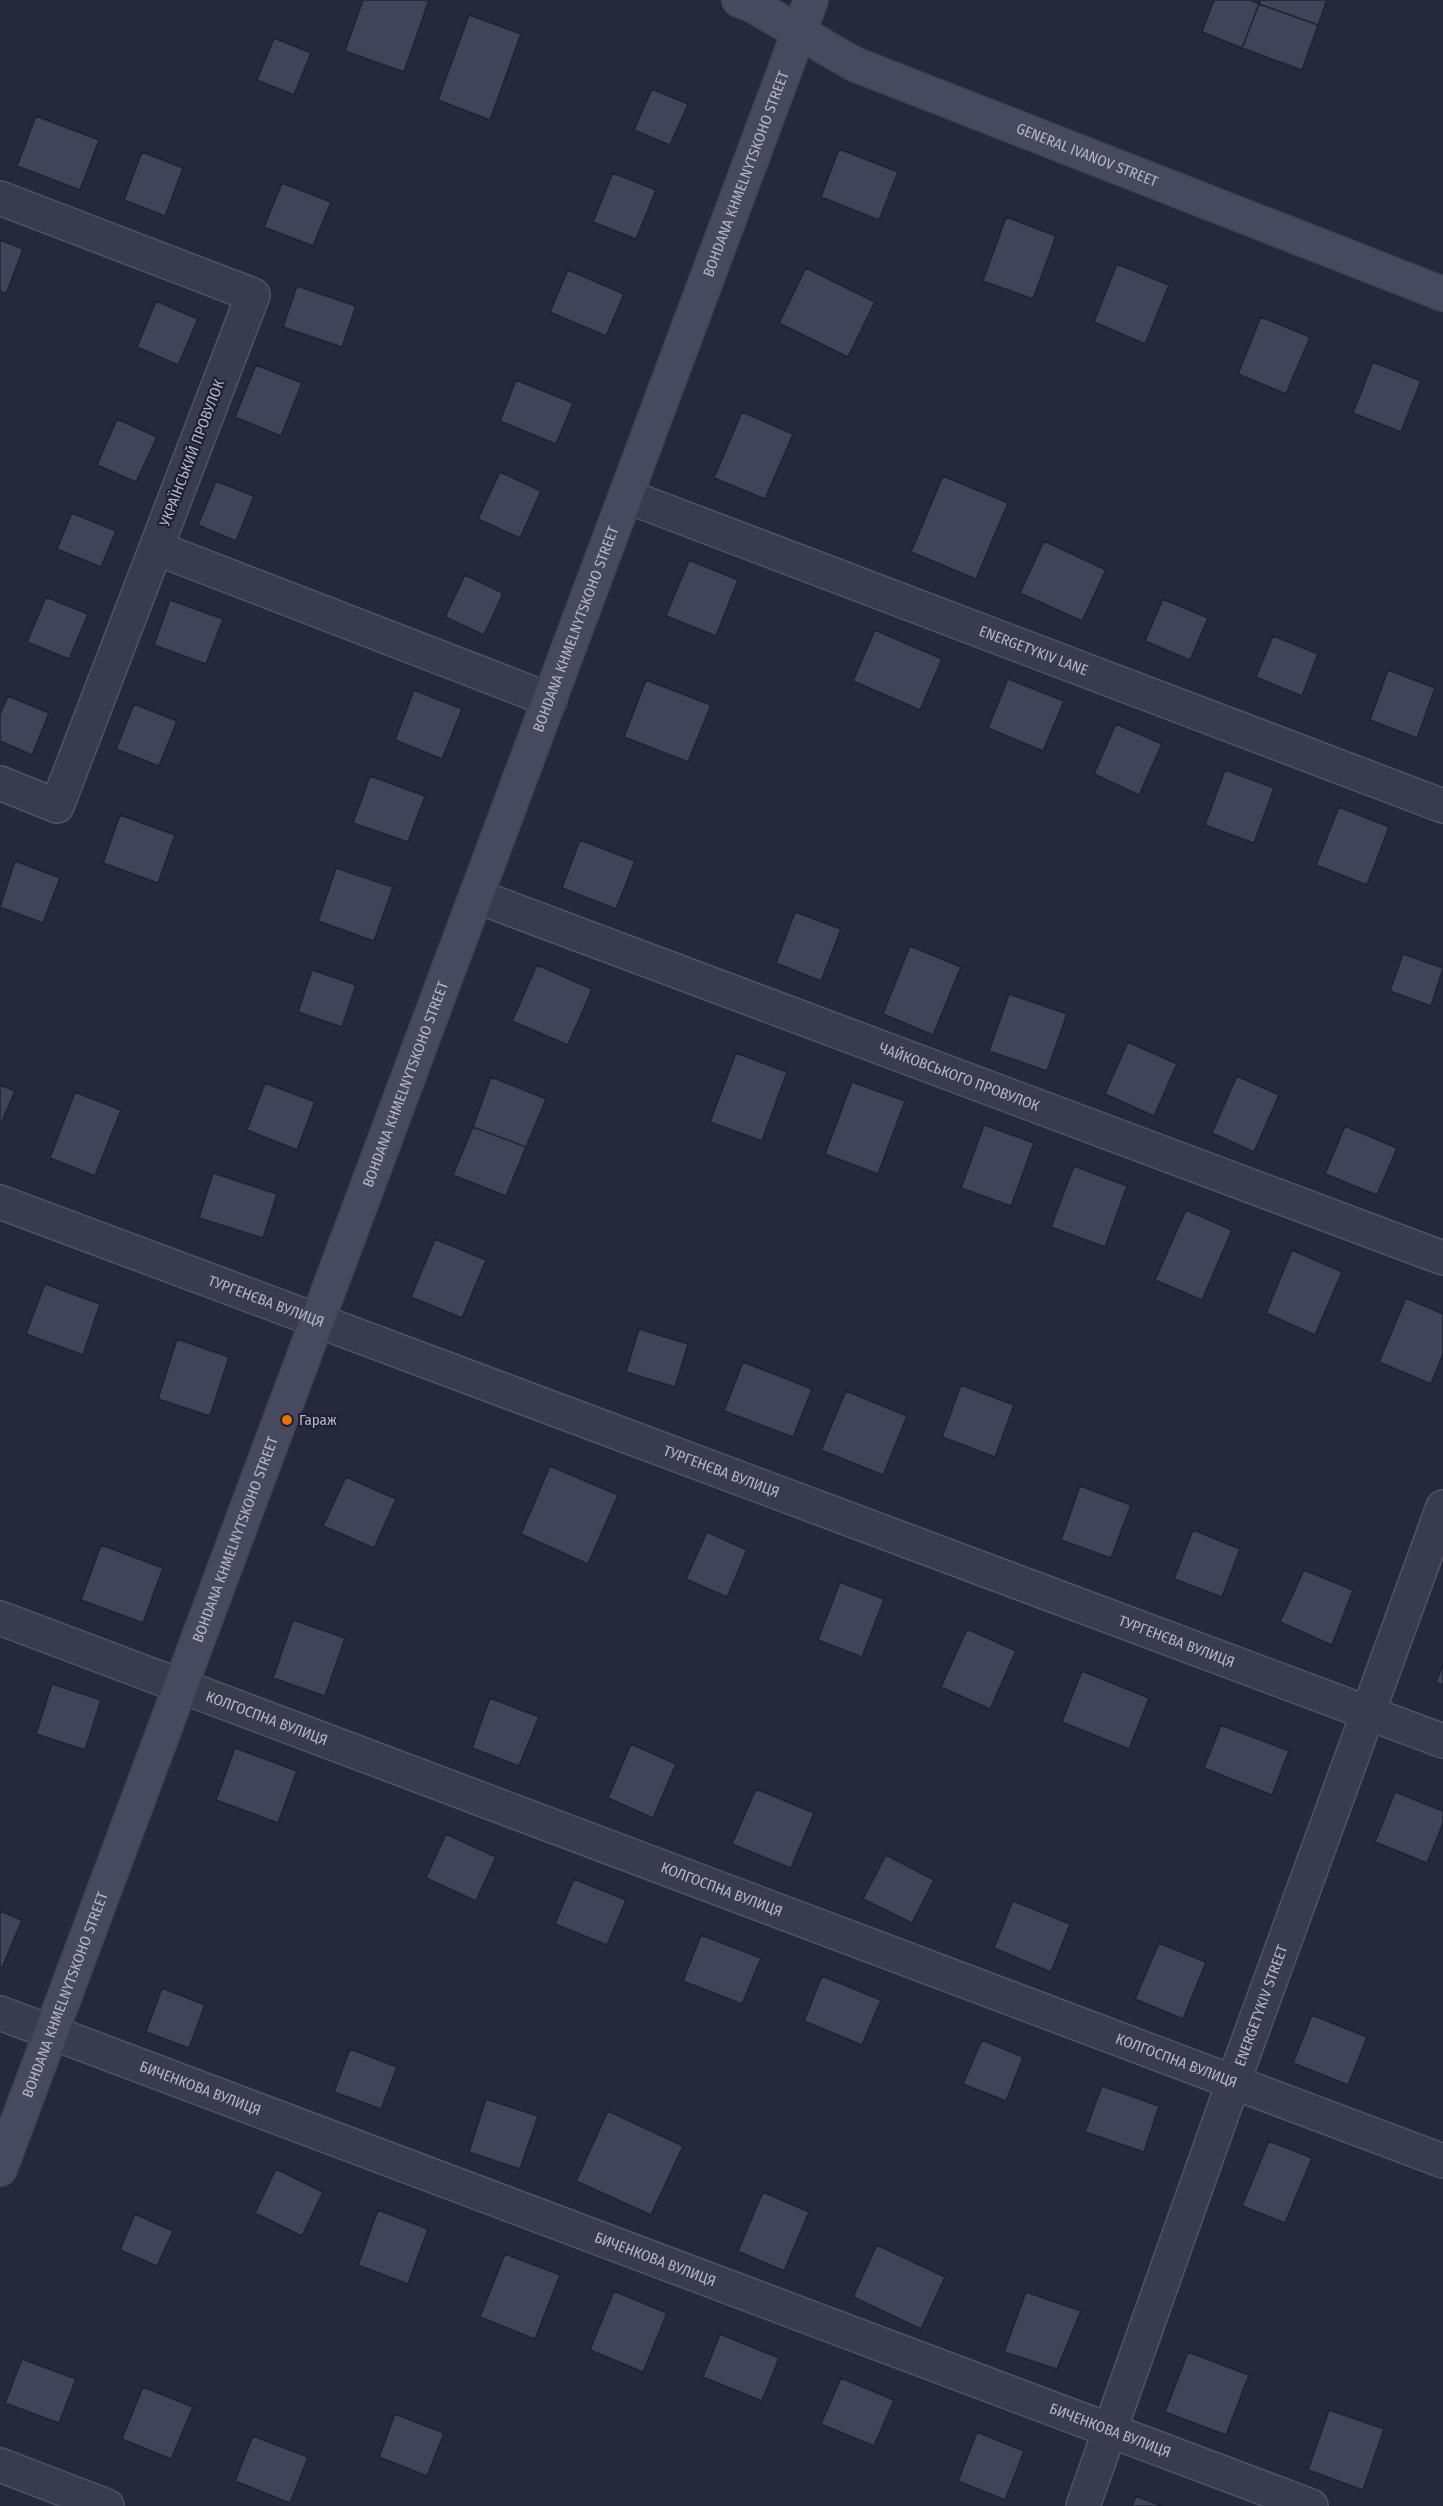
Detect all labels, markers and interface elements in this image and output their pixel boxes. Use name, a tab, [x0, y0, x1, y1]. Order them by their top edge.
street label: BOHDANA KHMELNYTSKOHO STREET	[699, 68, 793, 279]
street label: GENERAL IVANOV STREET	[1014, 119, 1160, 191]
street label: УКРАЇНСЬКИЙ ПРОВУЛОК	[155, 377, 228, 530]
street label: BOHDANA KHMELNYTSKOHO STREET	[529, 524, 622, 735]
street label: ENERGETYKIV LANE	[977, 622, 1091, 680]
street label: BOHDANA KHMELNYTSKOHO STREET	[359, 979, 452, 1190]
street label: ЧАЙКОВСЬКОГО ПРОВУЛОК	[877, 1039, 1042, 1115]
street label: ТУРГЕНЄВА ВУЛИЦЯ	[206, 1272, 327, 1331]
place label: Гараж	[299, 1411, 337, 1429]
marker: Гараж	[280, 1413, 294, 1427]
street label: BOHDANA KHMELNYTSKOHO STREET	[189, 1434, 282, 1645]
street label: ТУРГЕНЄВА ВУЛИЦЯ	[661, 1442, 782, 1501]
street label: ТУРГЕНЄВА ВУЛИЦЯ	[1116, 1612, 1237, 1671]
street label: КОЛГОСПНА ВУЛИЦЯ	[203, 1687, 330, 1749]
street label: КОЛГОСПНА ВУЛИЦЯ	[658, 1858, 785, 1921]
street label: BOHDANA KHMELNYTSKOHO STREET	[18, 1889, 112, 2100]
street label: ENERGETYKIV STREET	[1231, 1943, 1291, 2069]
street label: КОЛГОСПНА ВУЛИЦЯ	[1113, 2030, 1240, 2092]
street label: БИЧЕНКОВА ВУЛИЦЯ	[137, 2057, 263, 2119]
street label: БИЧЕНКОВА ВУЛИЦЯ	[592, 2228, 718, 2290]
street label: БИЧЕНКОВА ВУЛИЦЯ	[1047, 2399, 1173, 2461]

